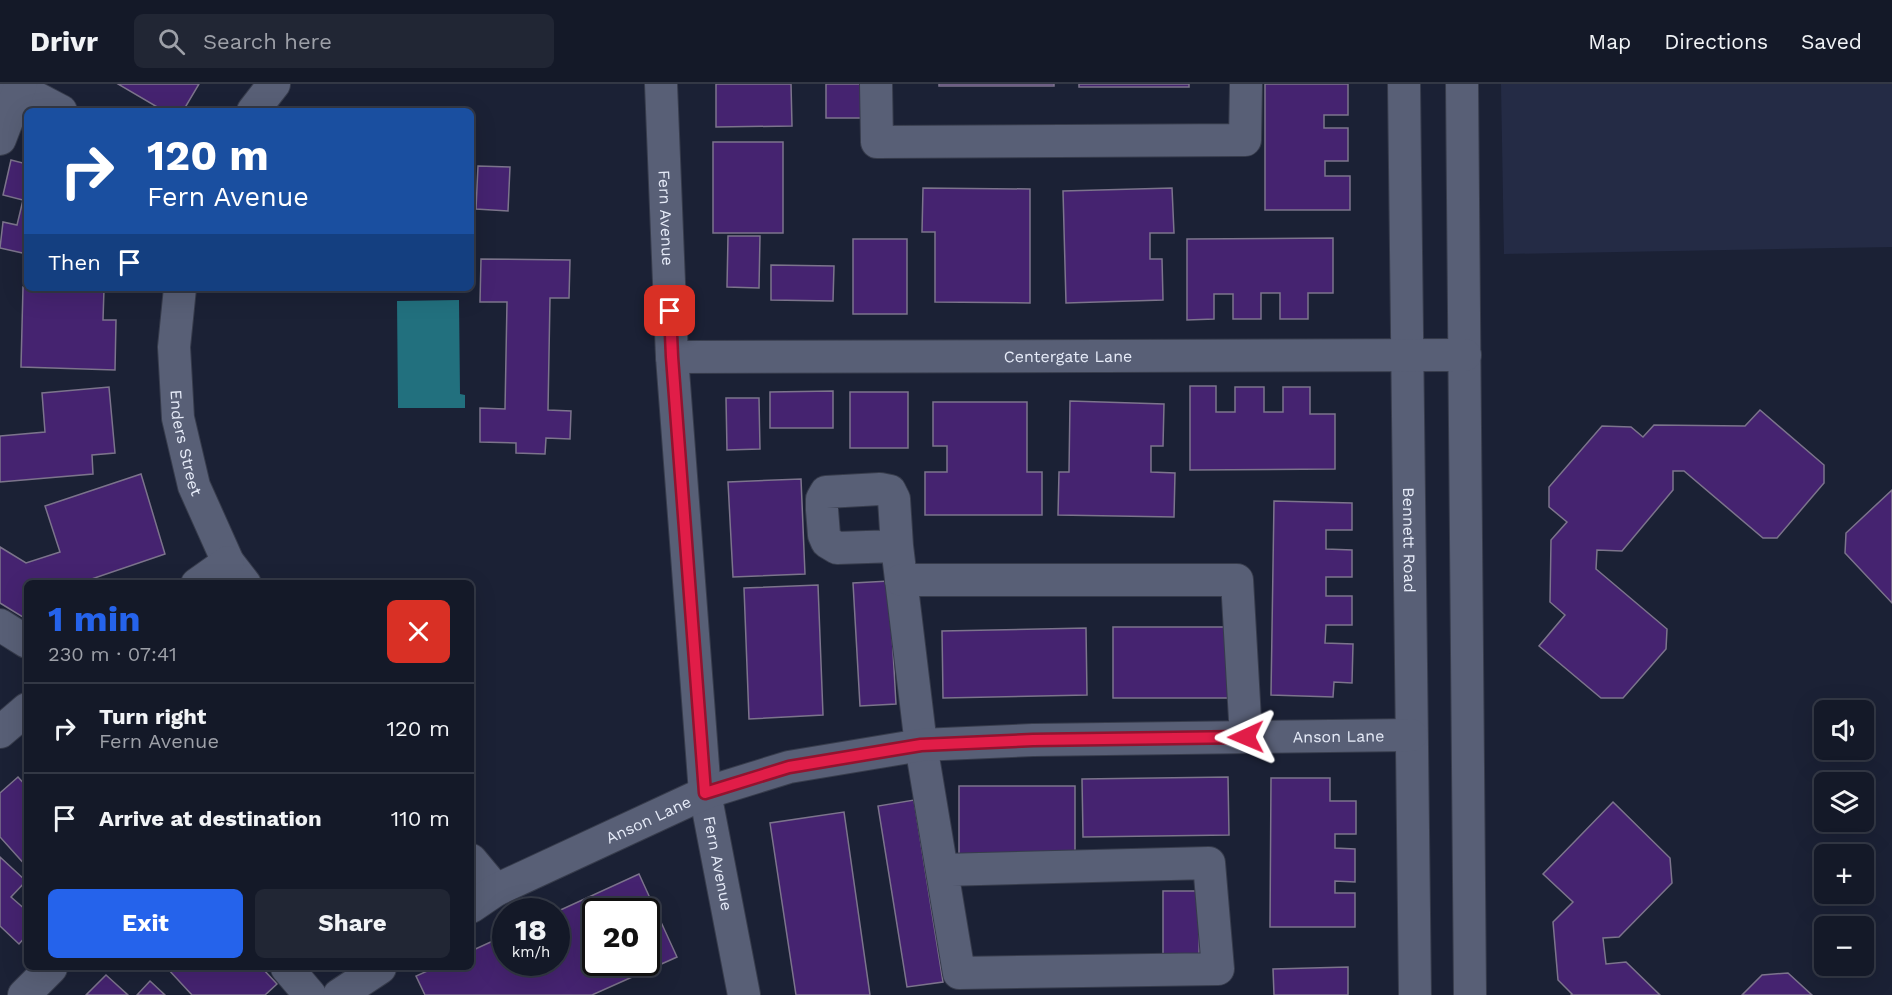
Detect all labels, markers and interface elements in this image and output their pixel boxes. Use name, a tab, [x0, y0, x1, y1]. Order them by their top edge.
search box	[134, 14, 554, 68]
text: Drivr	[30, 25, 98, 58]
icon: search	[155, 25, 188, 58]
text: Search here	[203, 29, 332, 54]
text: Map	[1588, 29, 1631, 54]
text: Directions	[1664, 29, 1768, 54]
text: Saved	[1801, 29, 1862, 54]
text: 120 m	[147, 131, 269, 180]
icon: right	[48, 132, 126, 210]
street label: Fern Avenue	[655, 170, 678, 266]
text: Fern Avenue	[147, 181, 309, 213]
icon: arrive	[113, 246, 146, 279]
text: Then	[48, 250, 101, 275]
pin	[644, 285, 695, 336]
icon: arrive	[653, 294, 686, 327]
street label: Centergate Lane	[1004, 346, 1132, 366]
street label: Enders Street	[167, 389, 207, 499]
street label: Bennett Road	[1399, 487, 1420, 593]
text: 1 min	[48, 598, 140, 640]
button: close	[387, 600, 450, 663]
text: 230 m · 07:41	[48, 642, 177, 666]
map controls	[1814, 700, 1874, 976]
button: sound	[1814, 700, 1874, 760]
text: Turn right	[99, 704, 206, 729]
position arrow	[1214, 705, 1278, 769]
icon: right	[48, 712, 81, 745]
text: 120 m	[386, 716, 450, 741]
street label: Anson Lane	[1293, 726, 1384, 746]
text: Fern Avenue	[99, 729, 219, 753]
button: layers	[1814, 772, 1874, 832]
street label: Anson Lane	[603, 791, 694, 847]
icon: arrive	[48, 802, 81, 835]
text: Arrive at destination	[99, 806, 322, 831]
text: 110 m	[391, 806, 450, 831]
street label: Fern Avenue	[700, 814, 737, 912]
button: +	[1814, 844, 1874, 904]
button: Exit	[48, 889, 243, 958]
button: Share	[255, 889, 450, 958]
speed limit sign: 20	[582, 898, 660, 976]
text: 18	[515, 912, 547, 947]
button: −	[1814, 916, 1874, 976]
text: km/h	[512, 943, 550, 961]

